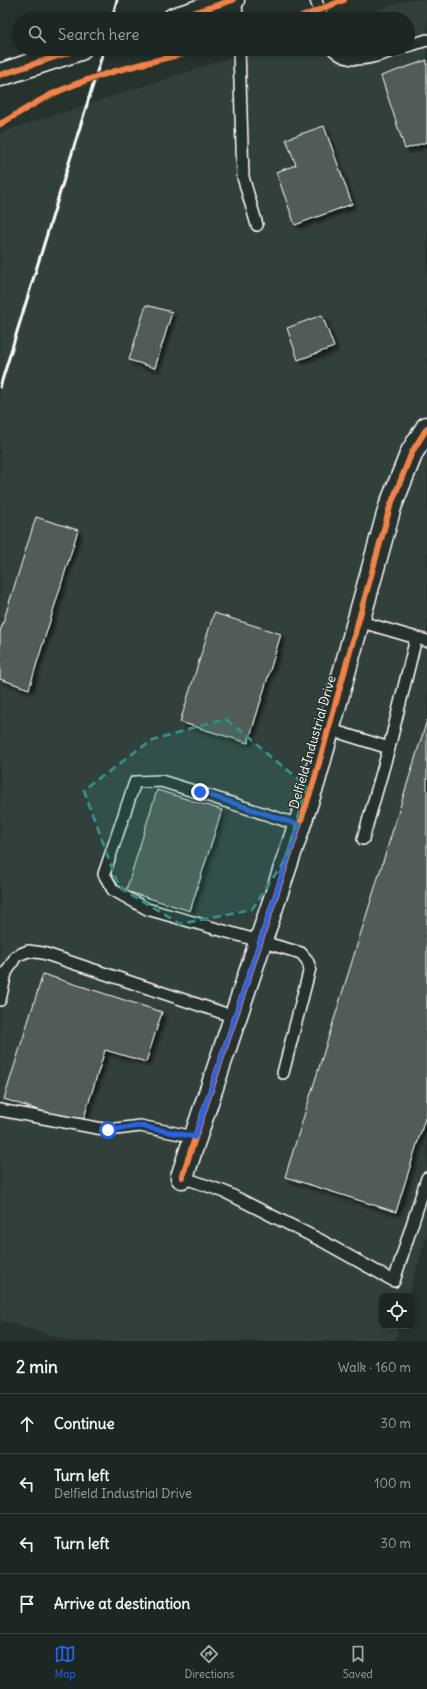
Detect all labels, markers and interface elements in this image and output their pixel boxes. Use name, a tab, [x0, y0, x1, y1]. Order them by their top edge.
search box	[12, 12, 415, 56]
icon: search	[26, 23, 48, 45]
text: Search here	[58, 25, 139, 44]
street label: Delfield Industrial Drive	[285, 673, 340, 811]
route end	[191, 783, 209, 801]
route start	[99, 1121, 117, 1139]
map controls	[379, 1293, 415, 1329]
button: locate	[379, 1293, 415, 1329]
text: 2 min	[16, 1356, 58, 1378]
text: Walk · 160 m	[338, 1359, 411, 1376]
icon: ahead	[16, 1413, 38, 1435]
text: Continue	[54, 1414, 115, 1433]
text: 30 m	[381, 1415, 411, 1432]
text: Turn left	[54, 1466, 109, 1485]
icon: left	[16, 1473, 38, 1495]
text: 100 m	[374, 1475, 411, 1492]
text: Delfield Industrial Drive	[54, 1485, 192, 1502]
icon: left	[16, 1533, 38, 1555]
text: Turn left	[54, 1534, 109, 1553]
text: 30 m	[381, 1535, 411, 1552]
icon: arrive	[16, 1593, 38, 1615]
text: Arrive at destination	[54, 1594, 190, 1613]
tab: Map	[54, 1643, 76, 1681]
tab: Directions	[185, 1643, 234, 1681]
tab: Saved	[343, 1643, 373, 1681]

